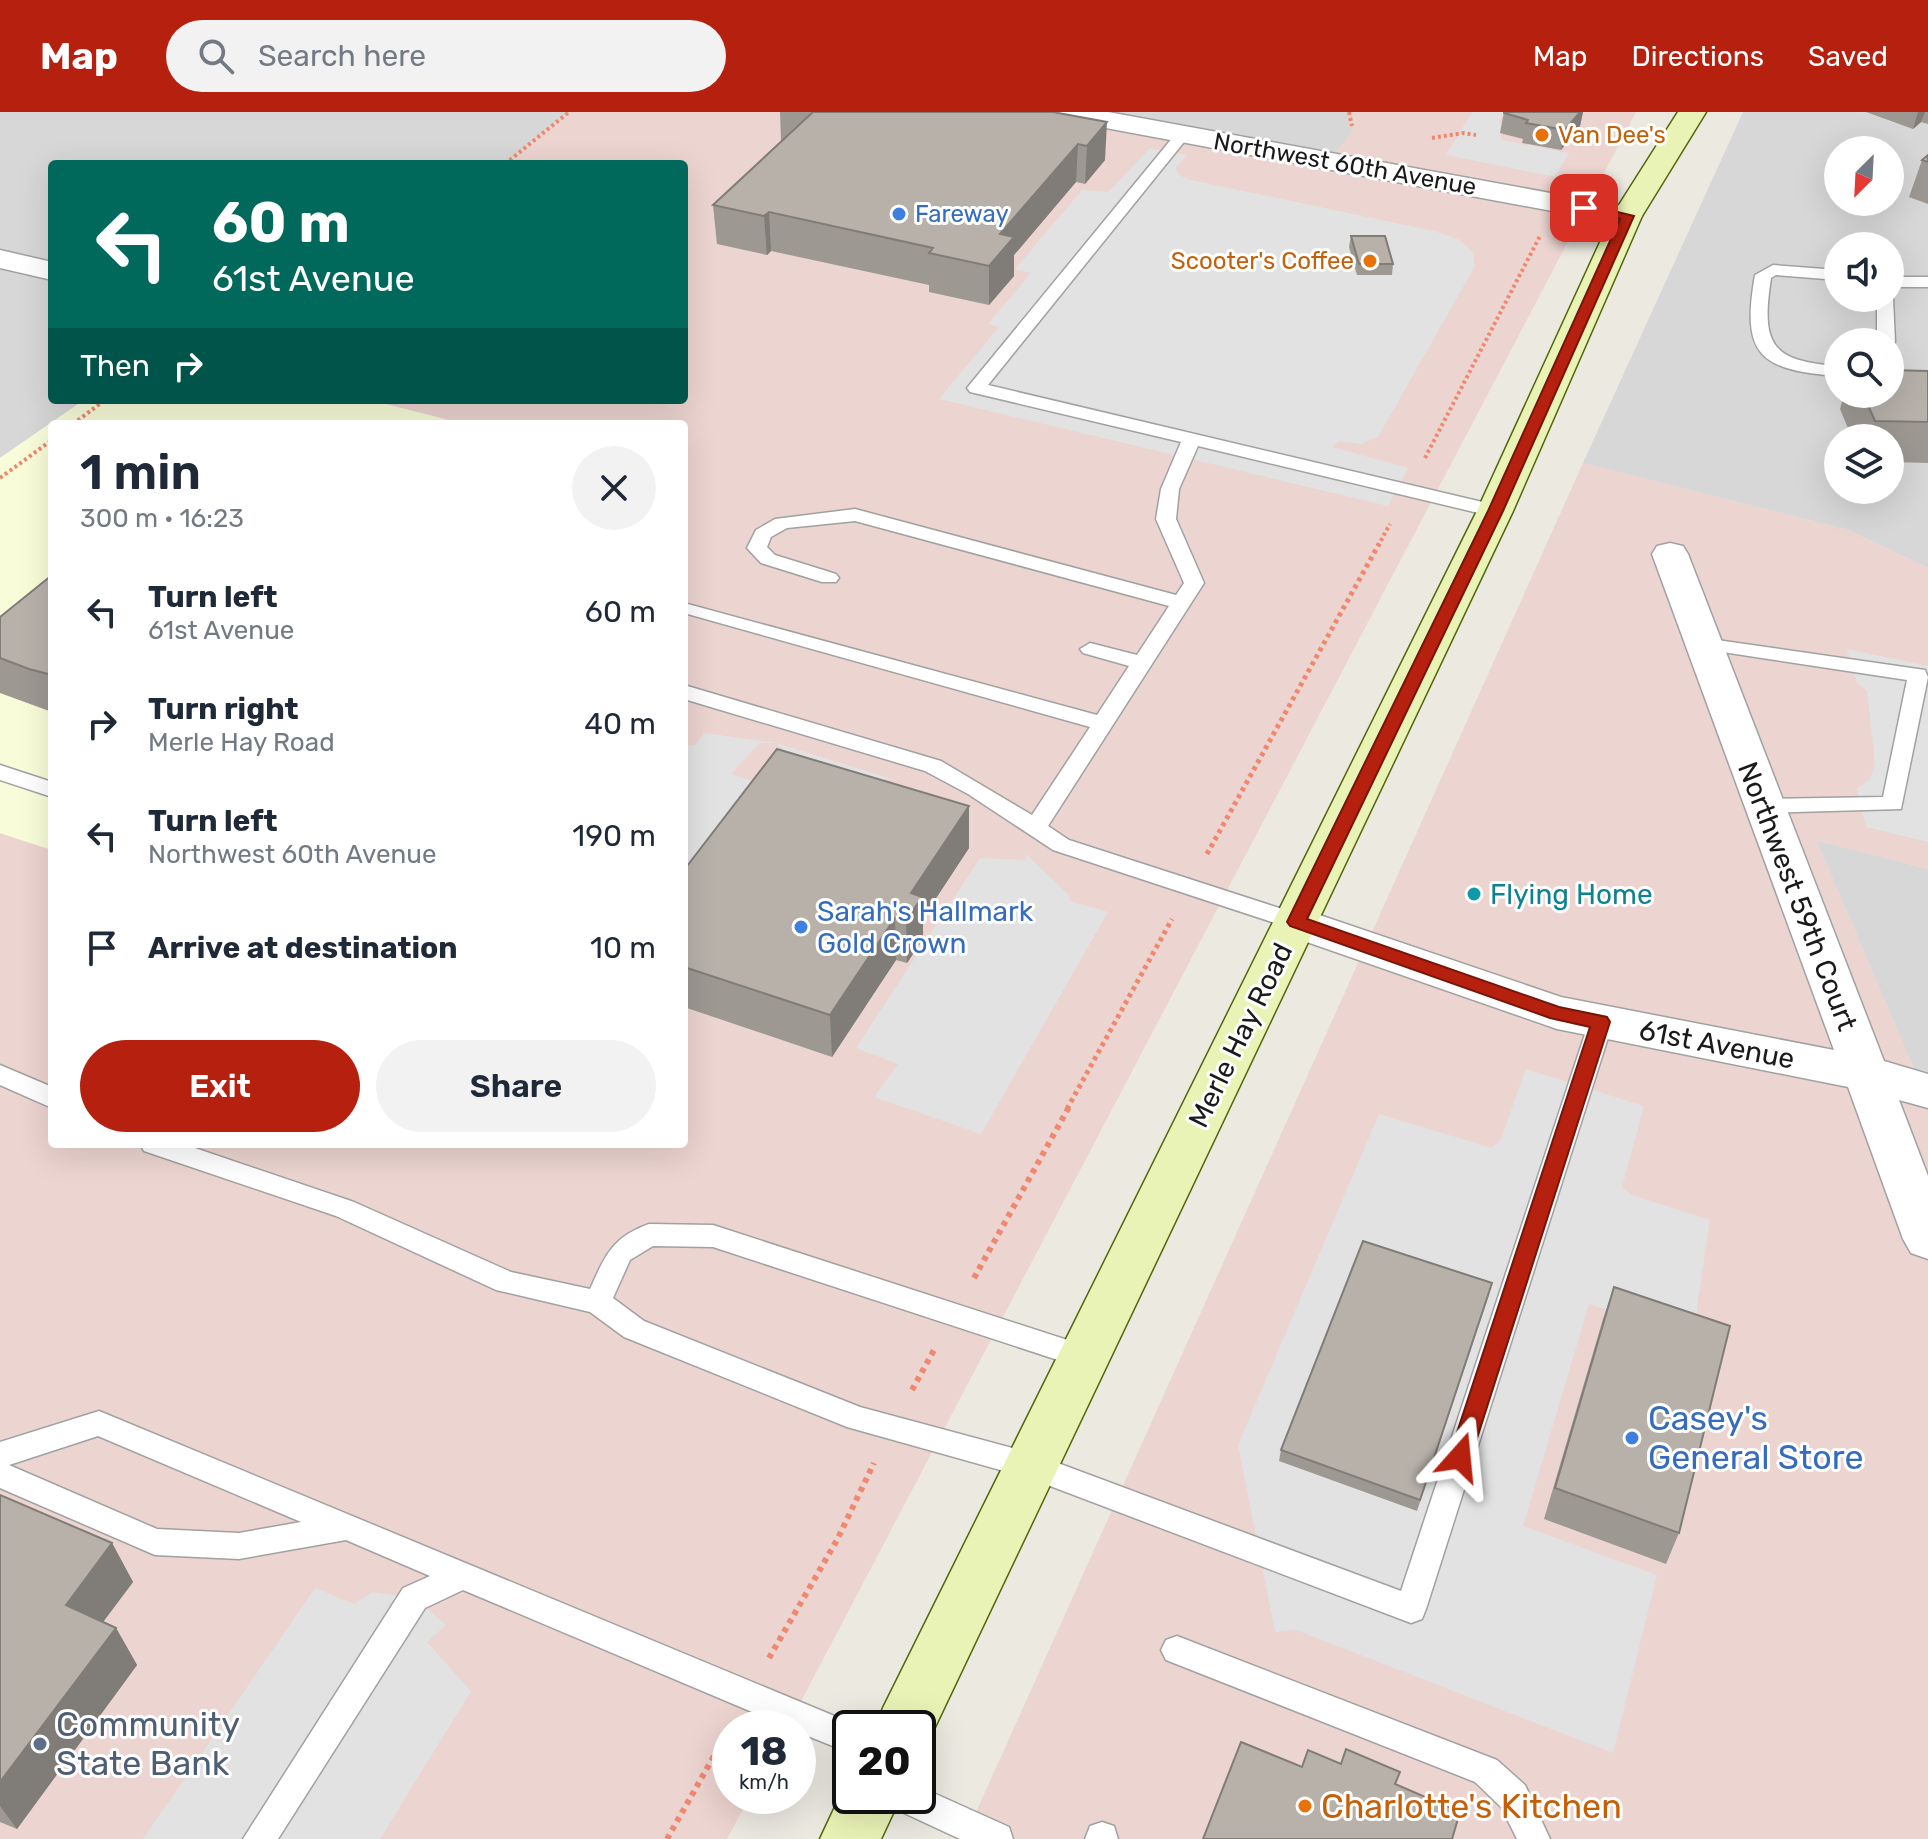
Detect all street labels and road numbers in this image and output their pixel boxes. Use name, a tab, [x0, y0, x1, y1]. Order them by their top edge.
street label: Northwest 60th Avenue	[1211, 127, 1479, 201]
street label: Northwest 59th Court	[1731, 757, 1864, 1035]
street label: Merle Hay Road	[1182, 938, 1299, 1133]
street label: 61st Avenue	[1636, 1013, 1797, 1076]

